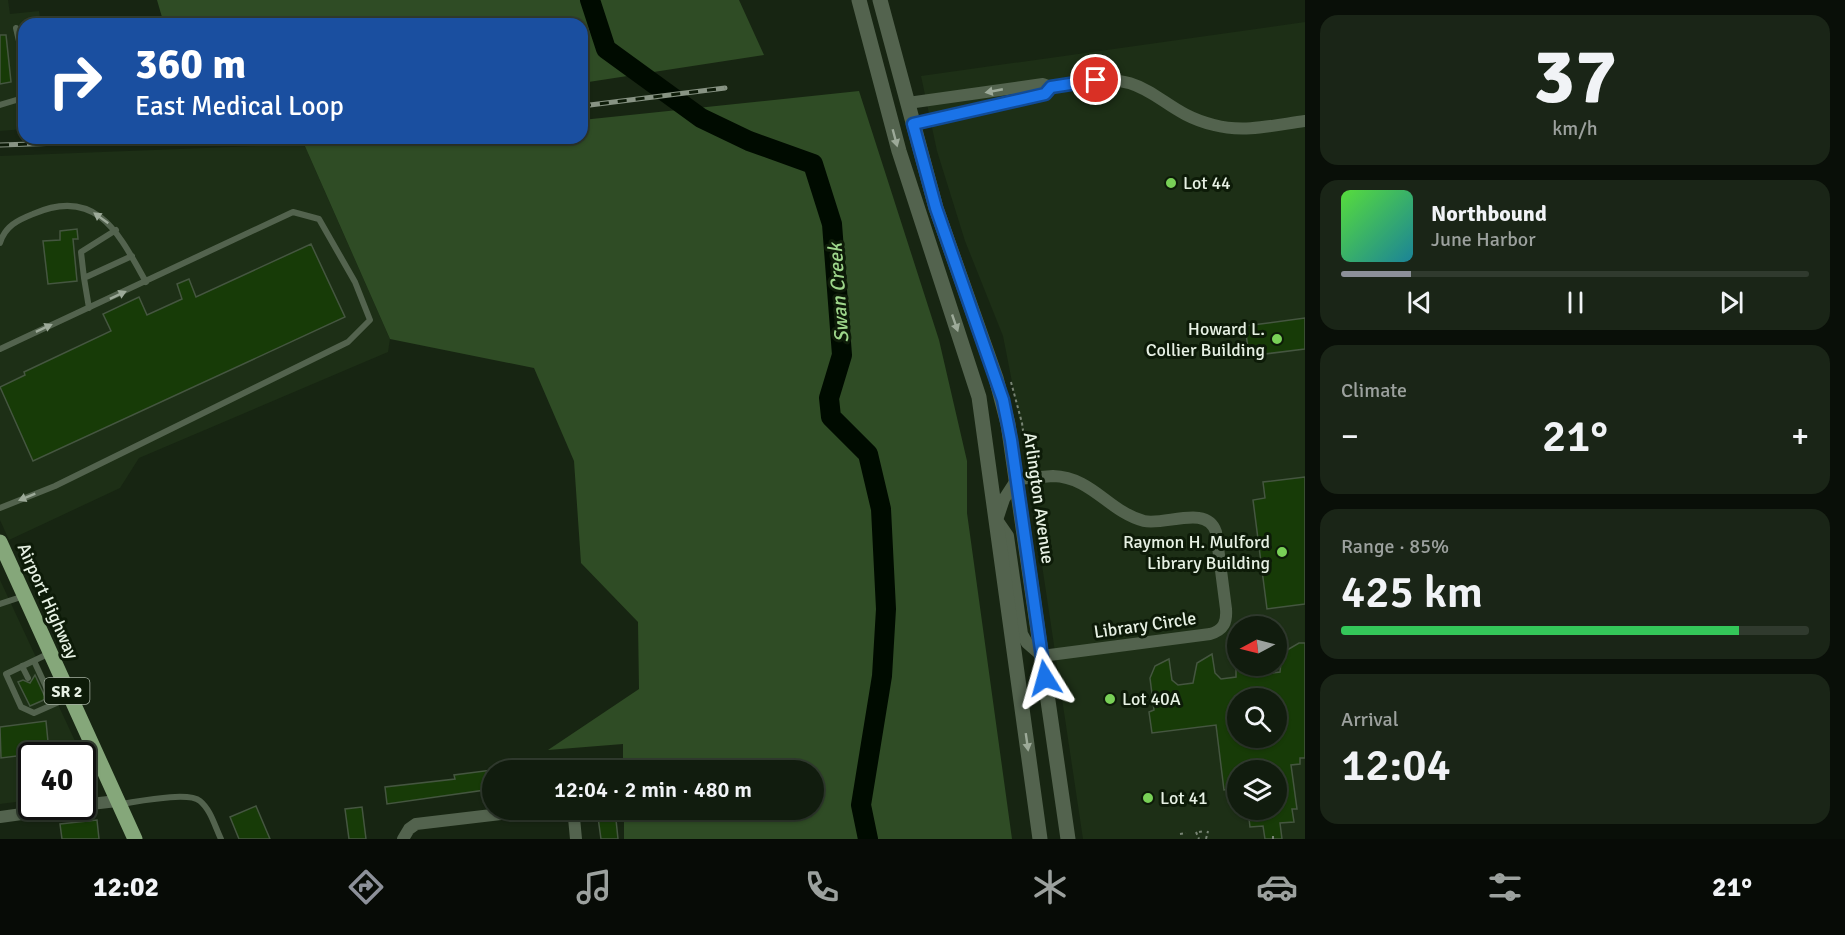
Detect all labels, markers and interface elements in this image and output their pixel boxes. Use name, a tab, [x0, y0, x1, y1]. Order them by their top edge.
text: 37	[1533, 29, 1617, 125]
text: 360 m	[135, 39, 246, 90]
icon: right	[36, 42, 114, 120]
pin	[1070, 54, 1121, 105]
icon: arrive	[1079, 63, 1112, 96]
one-way arrow	[984, 87, 1003, 96]
text: East Medical Loop	[135, 90, 344, 123]
text: km/h	[1552, 116, 1598, 141]
one-way arrow	[891, 129, 900, 147]
place label: Lot 44	[1183, 172, 1231, 194]
marker: Lot 44	[1164, 176, 1178, 190]
text: Northbound	[1431, 200, 1547, 227]
one-way arrow	[94, 212, 110, 224]
text: June Harbor	[1431, 227, 1536, 252]
water label: Swan Creek	[822, 240, 854, 344]
icon: previous	[1403, 286, 1436, 319]
icon: pause	[1559, 286, 1592, 319]
icon: next	[1715, 286, 1748, 319]
one-way arrow	[109, 290, 126, 299]
one-way arrow	[950, 314, 960, 332]
place label: Howard L. Collier Building	[1146, 318, 1265, 361]
one-way arrow	[36, 324, 53, 333]
marker: Howard L. Collier Building	[1270, 332, 1284, 346]
text: Climate	[1341, 378, 1407, 403]
text: 21°	[1542, 409, 1608, 464]
text: −	[1341, 416, 1359, 457]
text: +	[1791, 416, 1809, 457]
street label: Arlington Avenue	[1019, 431, 1059, 565]
one-way arrow	[18, 492, 36, 502]
place label: Raymon H. Mulford Library Building	[1123, 531, 1270, 574]
text: Range · 85%	[1341, 534, 1449, 559]
street label: Airport Highway	[13, 539, 84, 663]
marker: Raymon H. Mulford Library Building	[1275, 545, 1289, 559]
text: 425 km	[1341, 565, 1483, 620]
street label: Library Circle	[1092, 607, 1198, 643]
north arrow	[1227, 616, 1287, 676]
map controls	[1227, 616, 1287, 820]
position arrow	[1013, 646, 1077, 710]
road number: SR 2	[44, 678, 90, 704]
place label: Lot 40A	[1122, 688, 1181, 710]
button: search	[1227, 688, 1287, 748]
marker: Lot 40A	[1103, 692, 1117, 706]
text: Arrival	[1341, 707, 1399, 732]
one-way arrow	[1022, 733, 1032, 752]
text: 12:04	[1341, 738, 1451, 793]
speed limit sign: 40	[18, 742, 96, 820]
button: layers	[1227, 760, 1287, 820]
text: 12:04 · 2 min · 480 m	[554, 776, 752, 803]
place label: Lot 41	[1160, 787, 1208, 809]
marker: Lot 41	[1141, 791, 1155, 805]
icon: directions	[345, 866, 387, 908]
icon: music	[573, 866, 615, 908]
icon: phone	[801, 866, 843, 908]
icon: climate	[1029, 866, 1071, 908]
icon: car	[1256, 866, 1298, 908]
icon: filters	[1484, 866, 1526, 908]
text: 12:02	[93, 871, 159, 904]
text: 21°	[1712, 871, 1752, 904]

